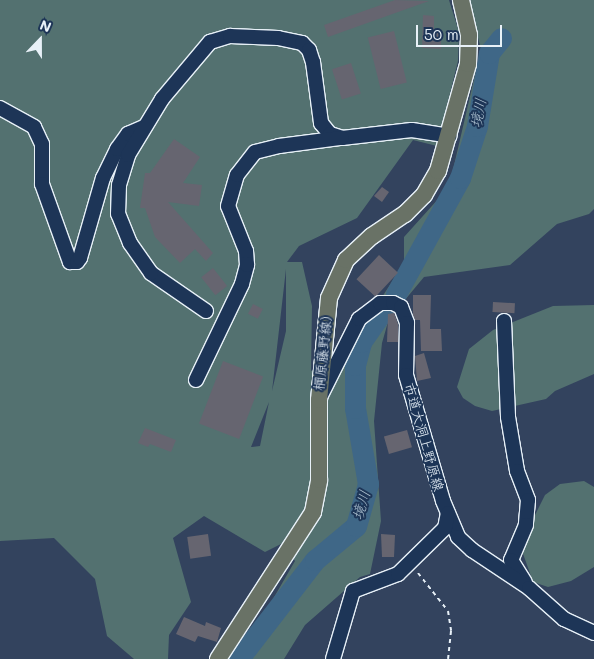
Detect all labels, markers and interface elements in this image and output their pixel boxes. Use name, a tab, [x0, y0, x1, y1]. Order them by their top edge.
north arrow	[15, 15, 65, 65]
text: N	[37, 15, 54, 36]
scale bar	[419, 15, 505, 47]
text: 50 m	[424, 24, 459, 44]
water label: 境川	[466, 97, 490, 129]
street label: 棡原藤野線）	[310, 306, 336, 392]
street label: 市道大洞上野原線	[400, 381, 448, 493]
water label: 境川	[348, 488, 374, 522]

